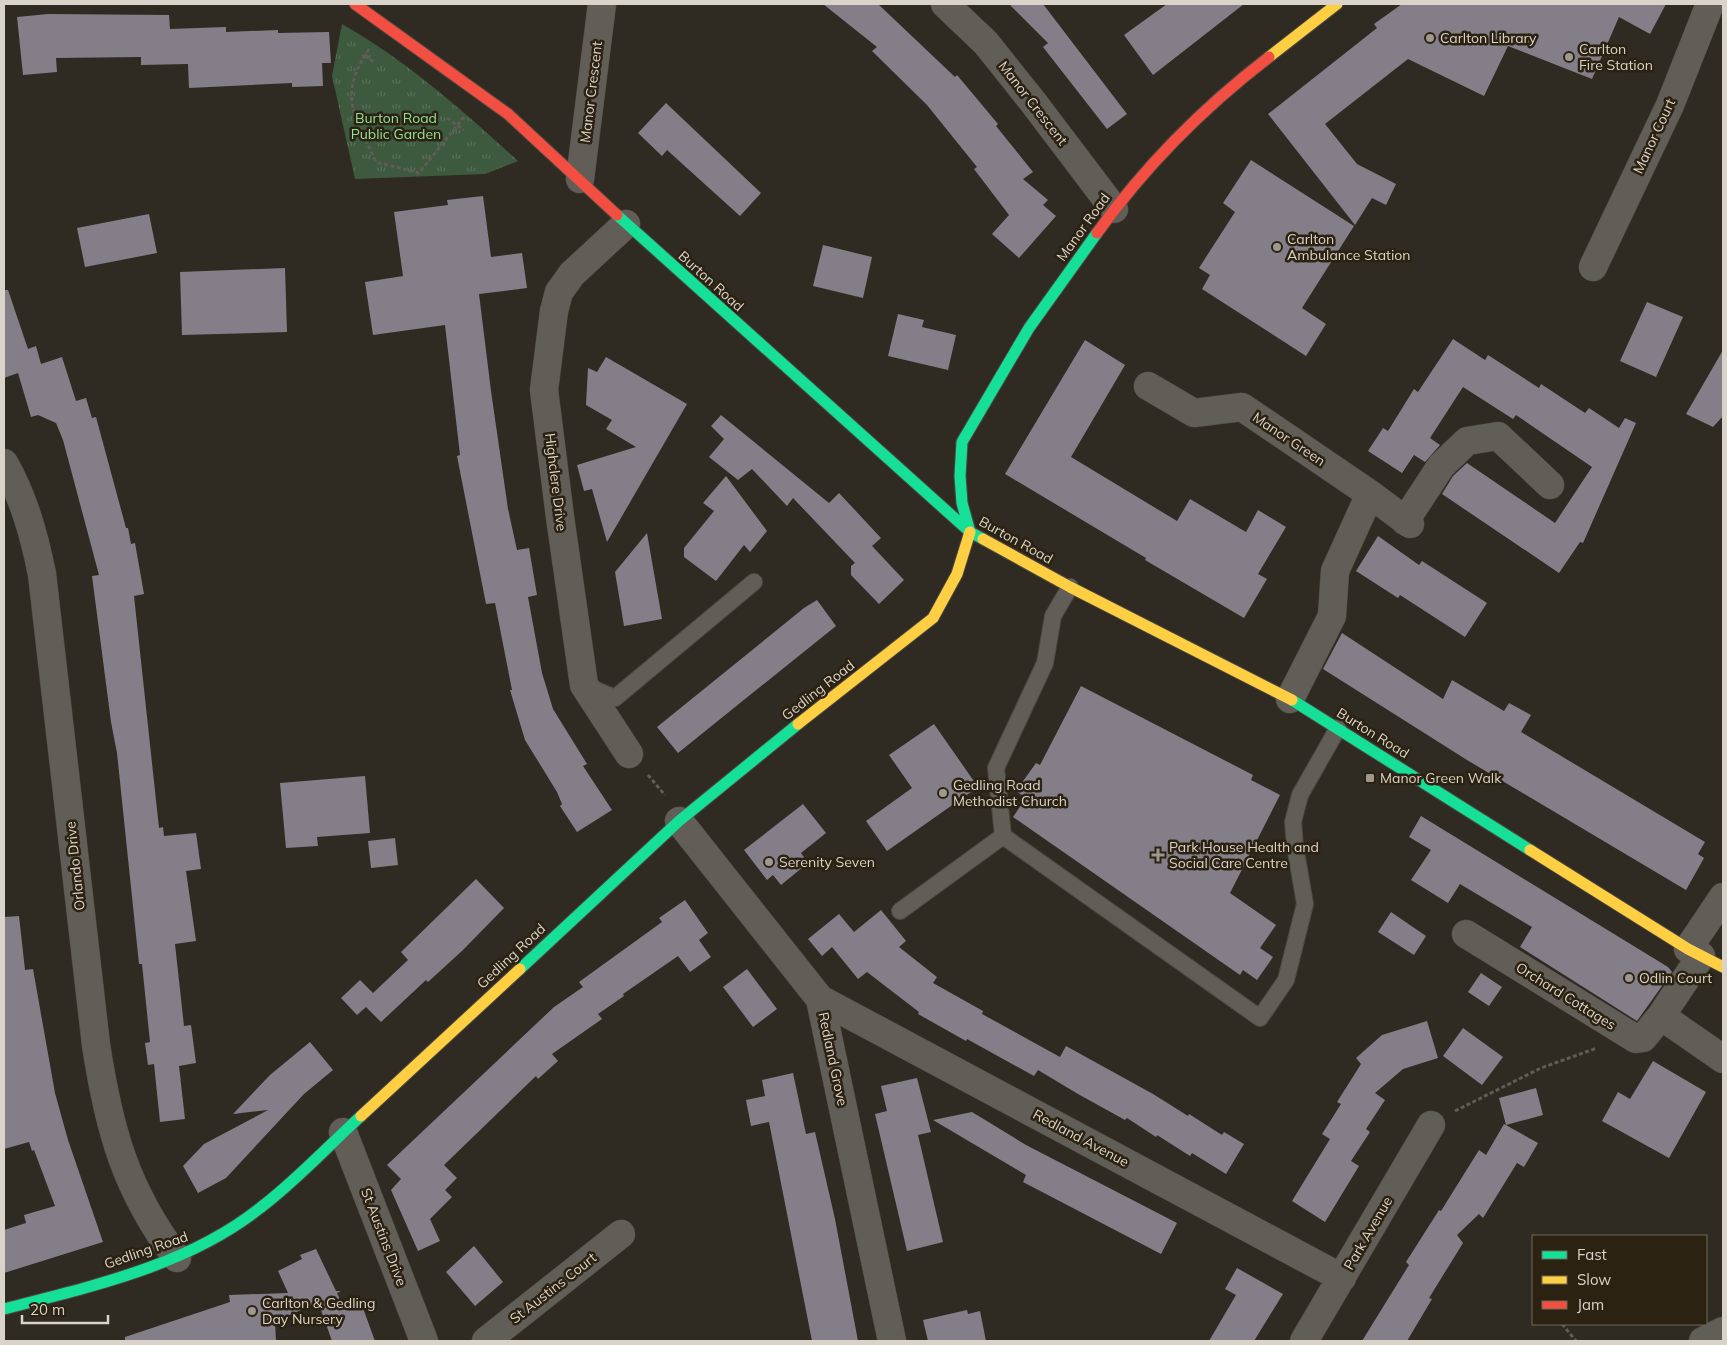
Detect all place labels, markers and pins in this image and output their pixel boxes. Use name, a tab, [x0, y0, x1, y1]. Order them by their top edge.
place label: Carlton Library	[1440, 29, 1537, 47]
marker: Carlton Library	[1424, 32, 1436, 44]
place label: Carlton Fire Station	[1579, 40, 1653, 74]
marker: Carlton Fire Station	[1563, 51, 1575, 63]
place label: Carlton Ambulance Station	[1287, 230, 1410, 264]
marker: Carlton Ambulance Station	[1271, 241, 1283, 253]
place label: Manor Green Walk	[1380, 769, 1502, 787]
marker: Manor Green Walk	[1364, 772, 1376, 784]
place label: Gedling Road Methodist Church	[953, 776, 1067, 810]
marker: Gedling Road Methodist Church	[937, 787, 949, 799]
place label: Park House Health and Social Care Centre	[1169, 838, 1319, 872]
marker: Park House Health and Social Care Centre	[1151, 848, 1165, 862]
place label: Serenity Seven	[779, 853, 875, 871]
marker: Serenity Seven	[763, 856, 775, 868]
place label: Odlin Court	[1639, 969, 1712, 987]
marker: Odlin Court	[1623, 972, 1635, 984]
place label: Carlton & Gedling Day Nursery	[262, 1294, 375, 1328]
marker: Carlton & Gedling Day Nursery	[246, 1305, 258, 1317]

